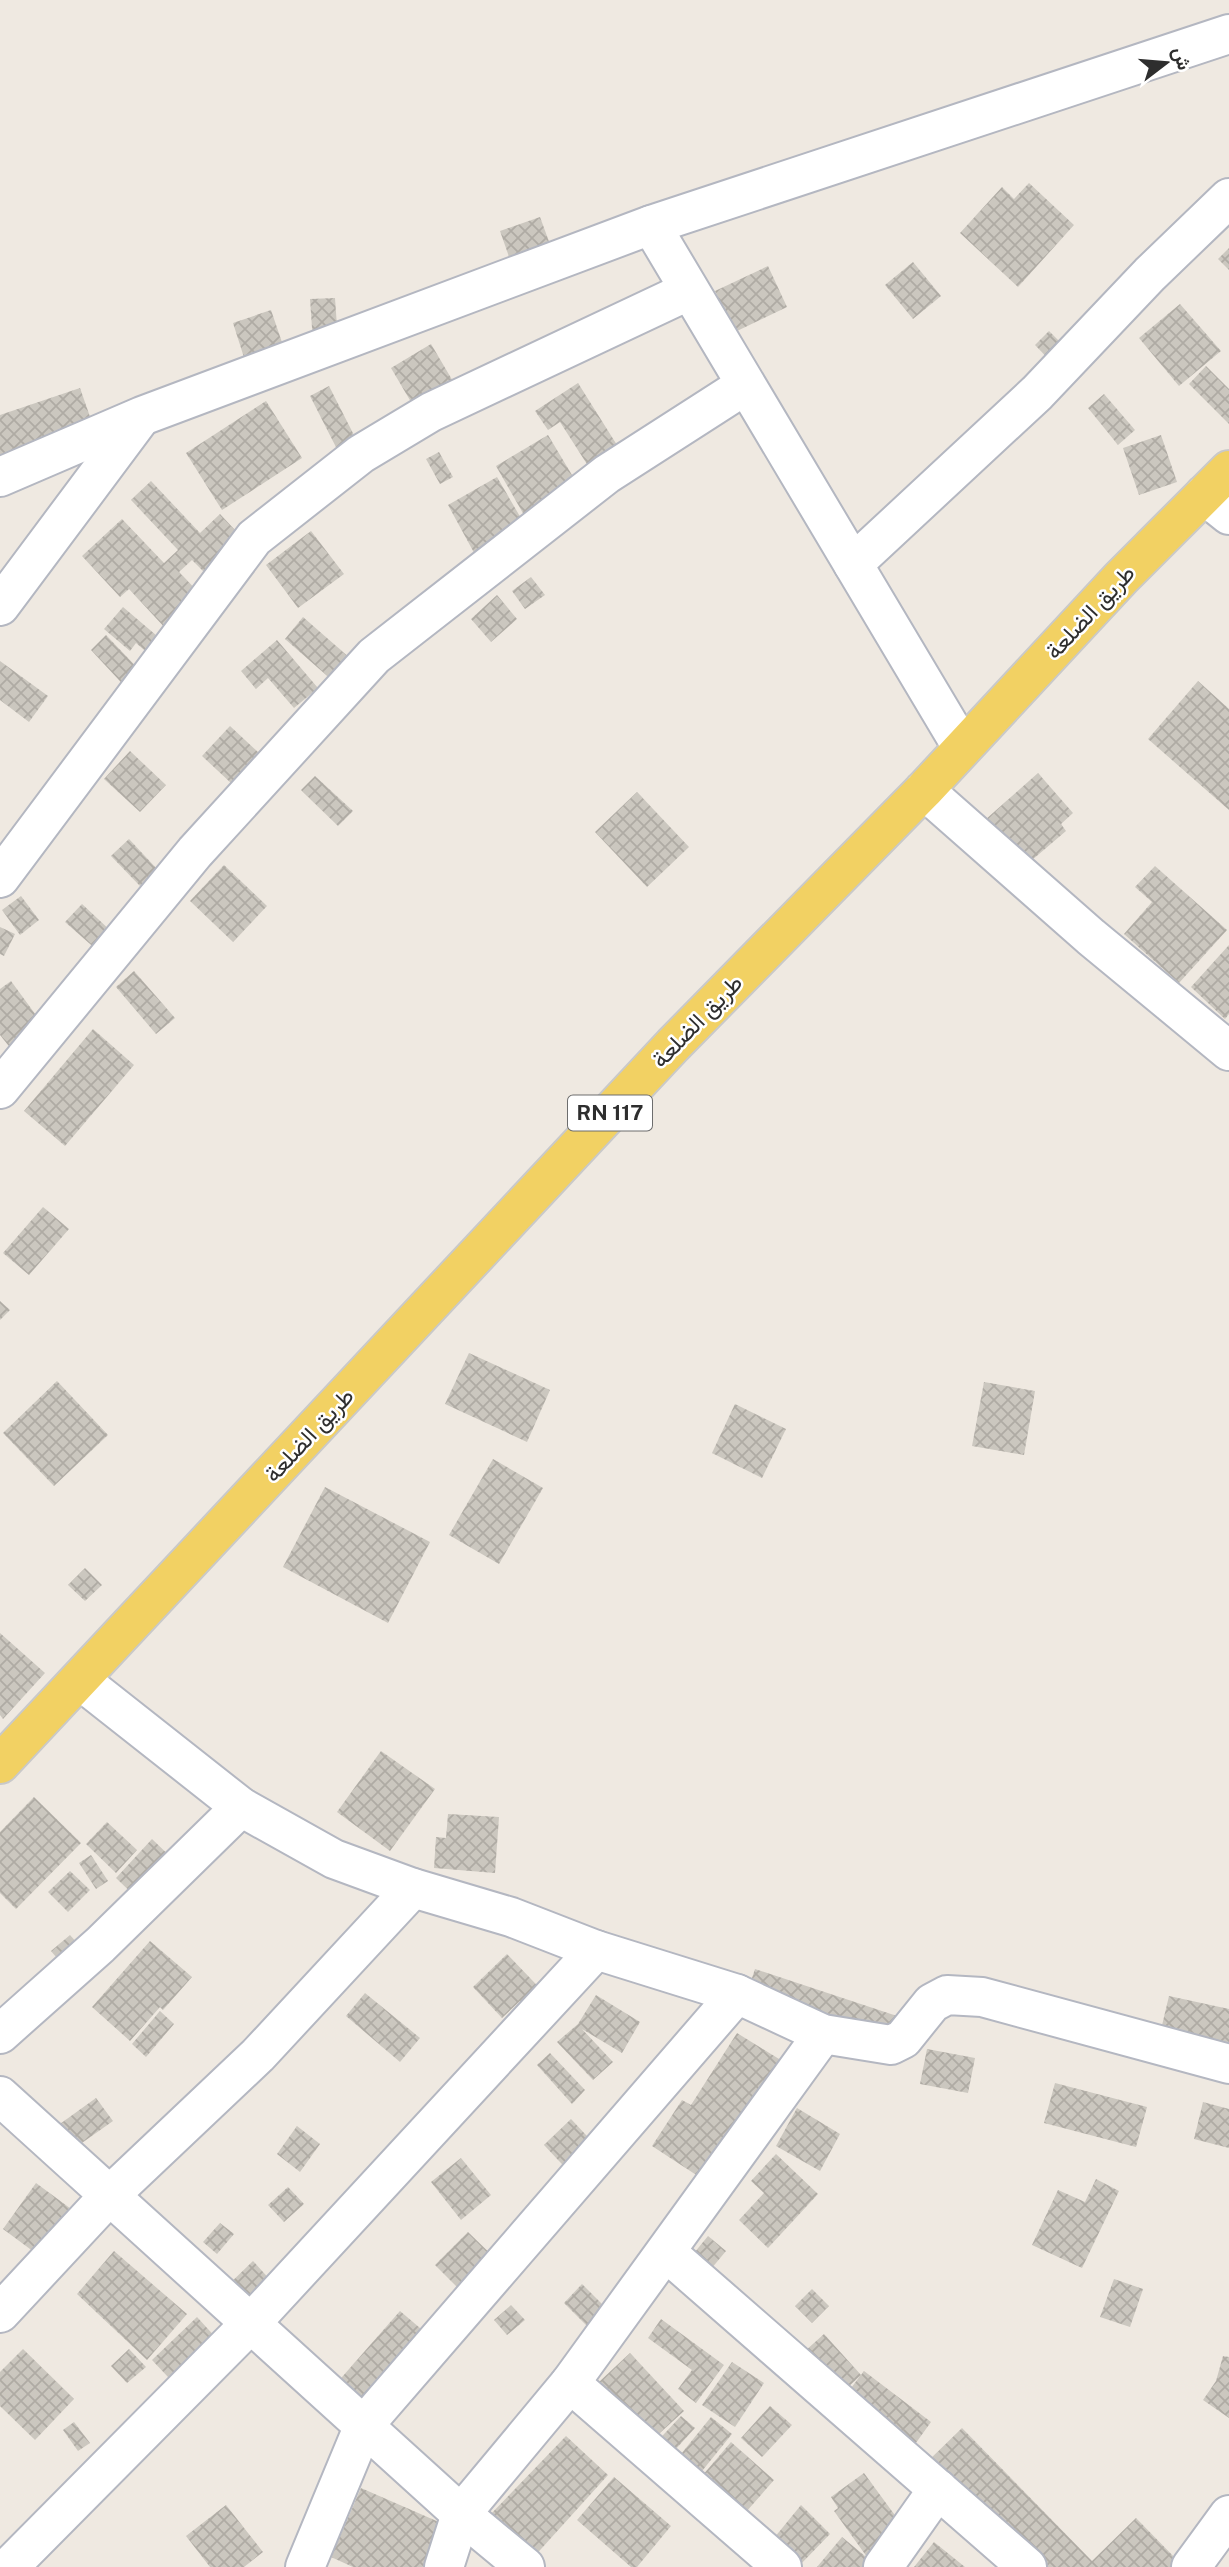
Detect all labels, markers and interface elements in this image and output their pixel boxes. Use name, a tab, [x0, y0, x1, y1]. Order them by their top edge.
north arrow	[1131, 28, 1201, 98]
text: ش	[1168, 44, 1196, 73]
street label: طريق الضلعة	[1039, 559, 1141, 666]
street label: طريق الضلعة	[646, 969, 749, 1074]
road number: RN 117	[568, 1096, 652, 1130]
street label: طريق الضلعة	[258, 1382, 360, 1489]

